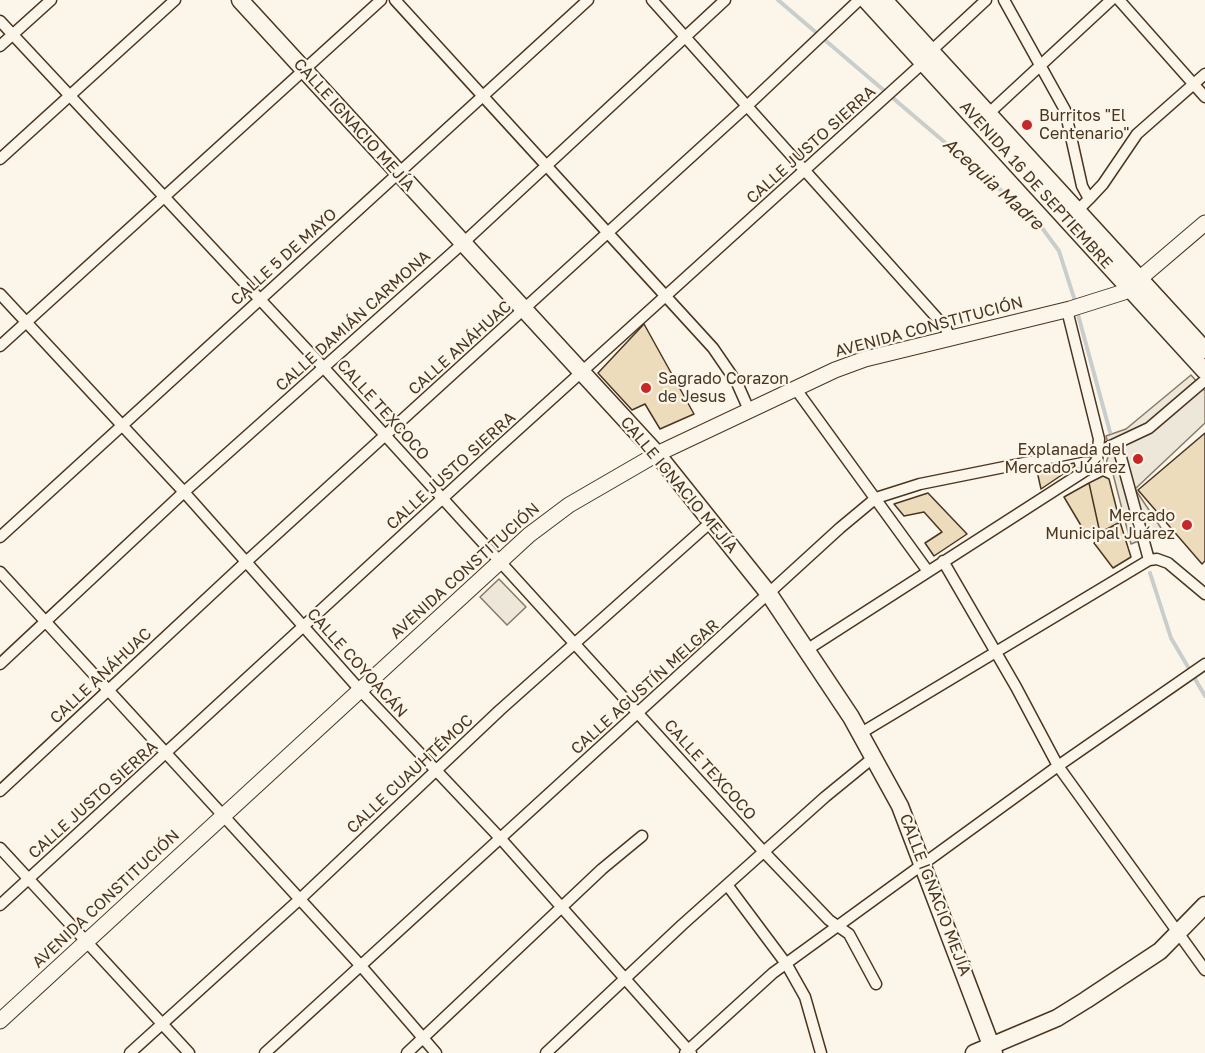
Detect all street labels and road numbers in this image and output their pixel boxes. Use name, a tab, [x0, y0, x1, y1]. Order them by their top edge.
street label: CALLE IGNACIO MEJÍA	[289, 55, 419, 195]
street label: CALLE JUSTO SIERRA	[743, 82, 879, 208]
street label: AVENIDA 16 DE SEPTIEMBRE	[956, 97, 1116, 273]
street label: CALLE 5 DE MAYO	[227, 204, 341, 310]
street label: CALLE DAMIÁN CARMONA	[272, 247, 434, 395]
street label: AVENIDA CONSTITUCIÓN	[833, 293, 1025, 361]
street label: CALLE ANÁHUAC	[405, 297, 515, 399]
street label: CALLE TEXCOCO	[333, 356, 433, 464]
street label: CALLE JUSTO SIERRA	[383, 408, 519, 534]
street label: CALLE IGNACIO MEJÍA	[616, 413, 742, 557]
street label: AVENIDA CONSTITUCIÓN	[387, 499, 543, 643]
street label: CALLE COYOACÁN	[303, 604, 411, 722]
street label: CALLE AGUSTÍN MELGAR	[567, 616, 723, 758]
street label: CALLE ANÁHUAC	[46, 624, 156, 728]
street label: CALLE CUAUHTÉMOC	[343, 711, 477, 837]
street label: CALLE TEXCOCO	[660, 716, 760, 824]
street label: CALLE JUSTO SIERRA	[25, 737, 161, 863]
street label: CALLE IGNACIO MEJÍA	[895, 811, 975, 979]
street label: AVENIDA CONSTITUCIÓN	[29, 826, 183, 972]

